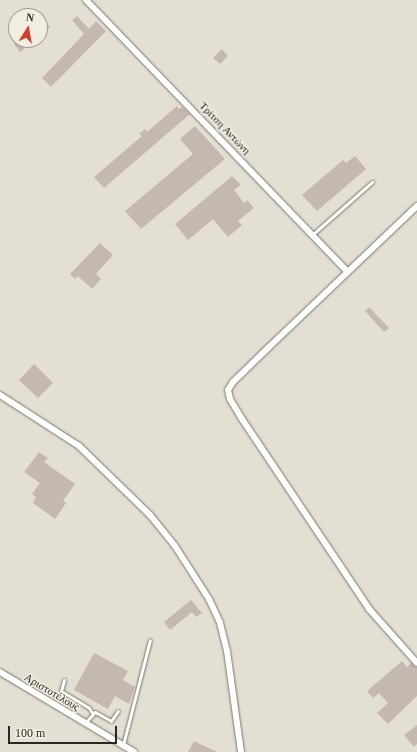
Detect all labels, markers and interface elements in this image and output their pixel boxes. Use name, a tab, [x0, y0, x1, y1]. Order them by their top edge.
north arrow	[8, 8, 48, 48]
text: N	[25, 11, 35, 24]
street label: Τρίτση Αντώνη	[196, 99, 254, 157]
street label: Αριστοτέλους	[22, 670, 82, 714]
scale bar	[10, 718, 119, 744]
text: 100 m	[15, 726, 45, 740]

